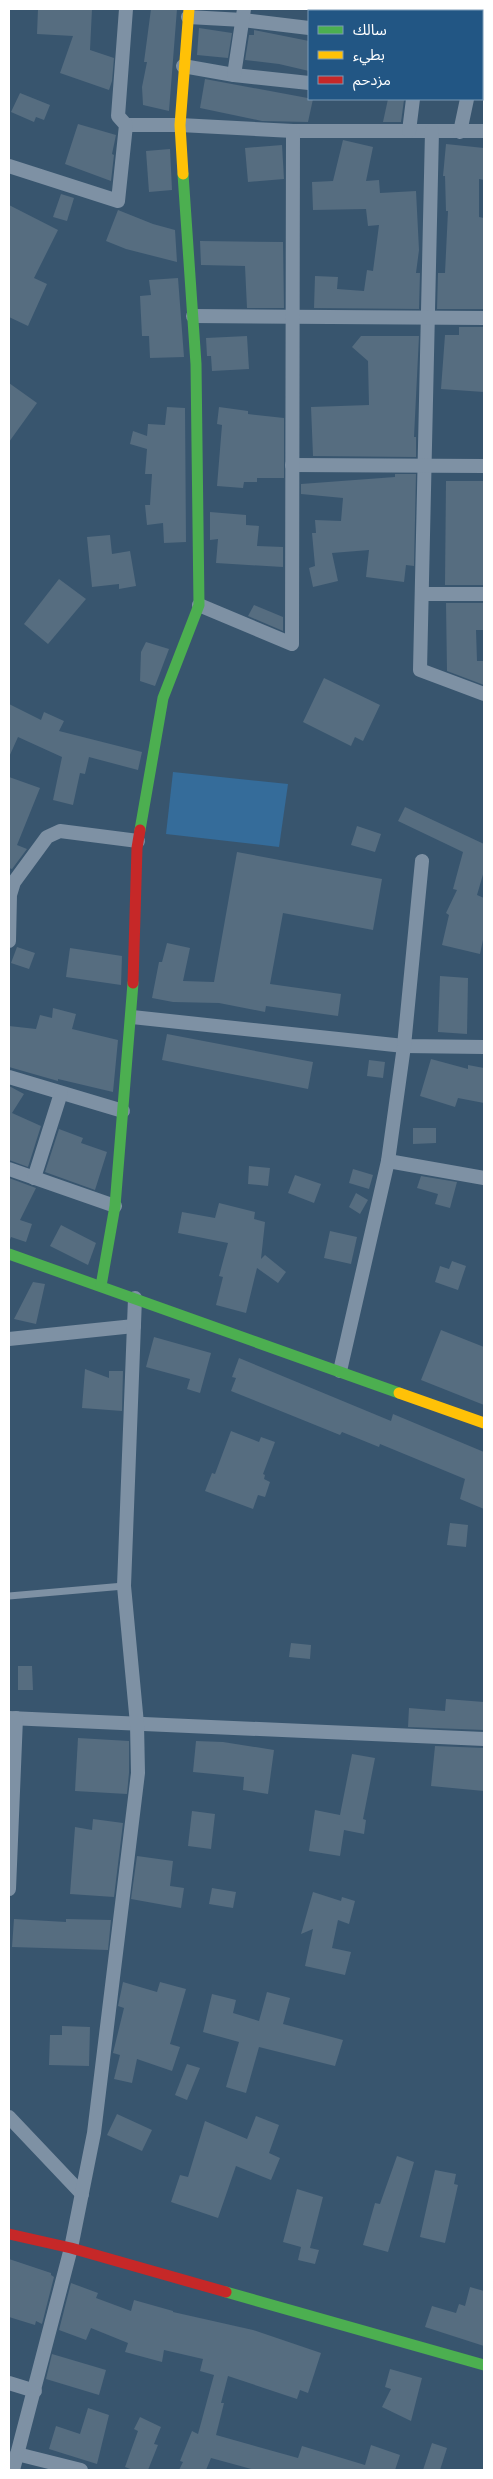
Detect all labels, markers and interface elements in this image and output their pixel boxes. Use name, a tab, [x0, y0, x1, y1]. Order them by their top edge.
legend	[308, 10, 483, 100]
text: سالك	[353, 20, 387, 39]
text: بطيء	[353, 45, 385, 66]
text: مزدحم	[353, 70, 391, 91]

